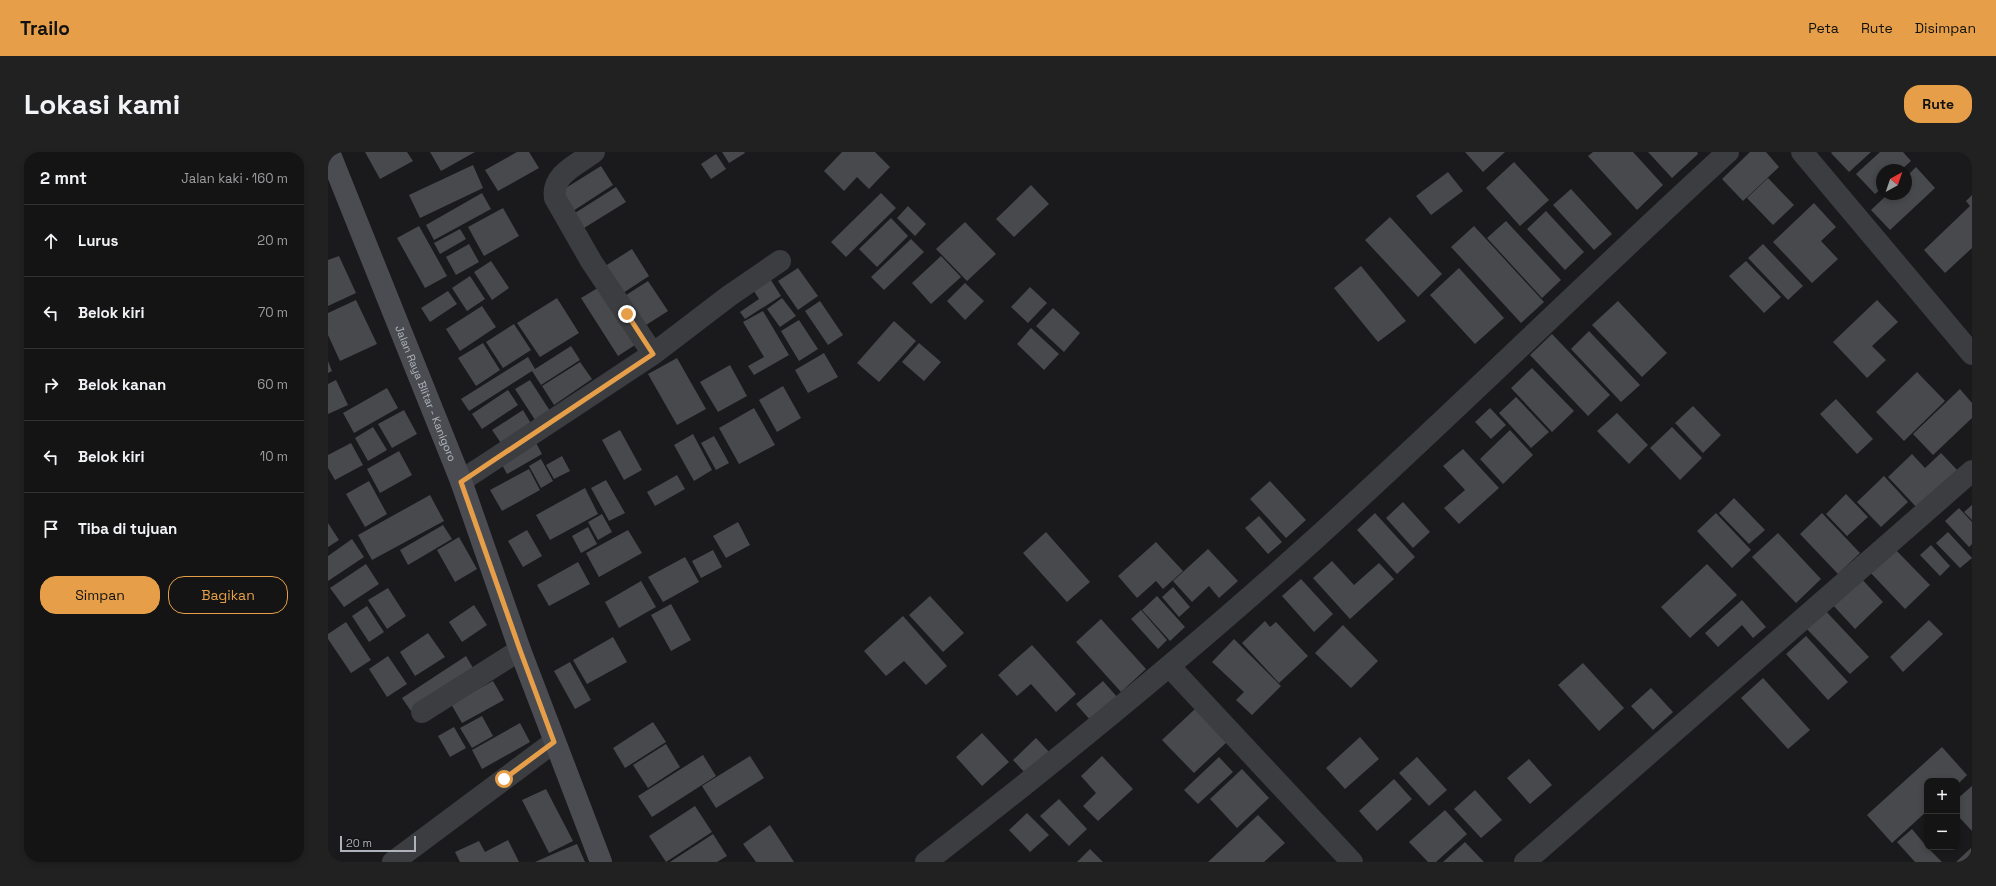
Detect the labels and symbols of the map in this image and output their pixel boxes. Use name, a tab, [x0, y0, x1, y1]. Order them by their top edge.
north arrow	[1876, 164, 1912, 200]
route end	[618, 305, 636, 323]
street label: Jalan Raya Blitar - Kanigoro	[392, 323, 459, 464]
route start	[495, 770, 513, 788]
scale bar	[340, 834, 416, 853]

